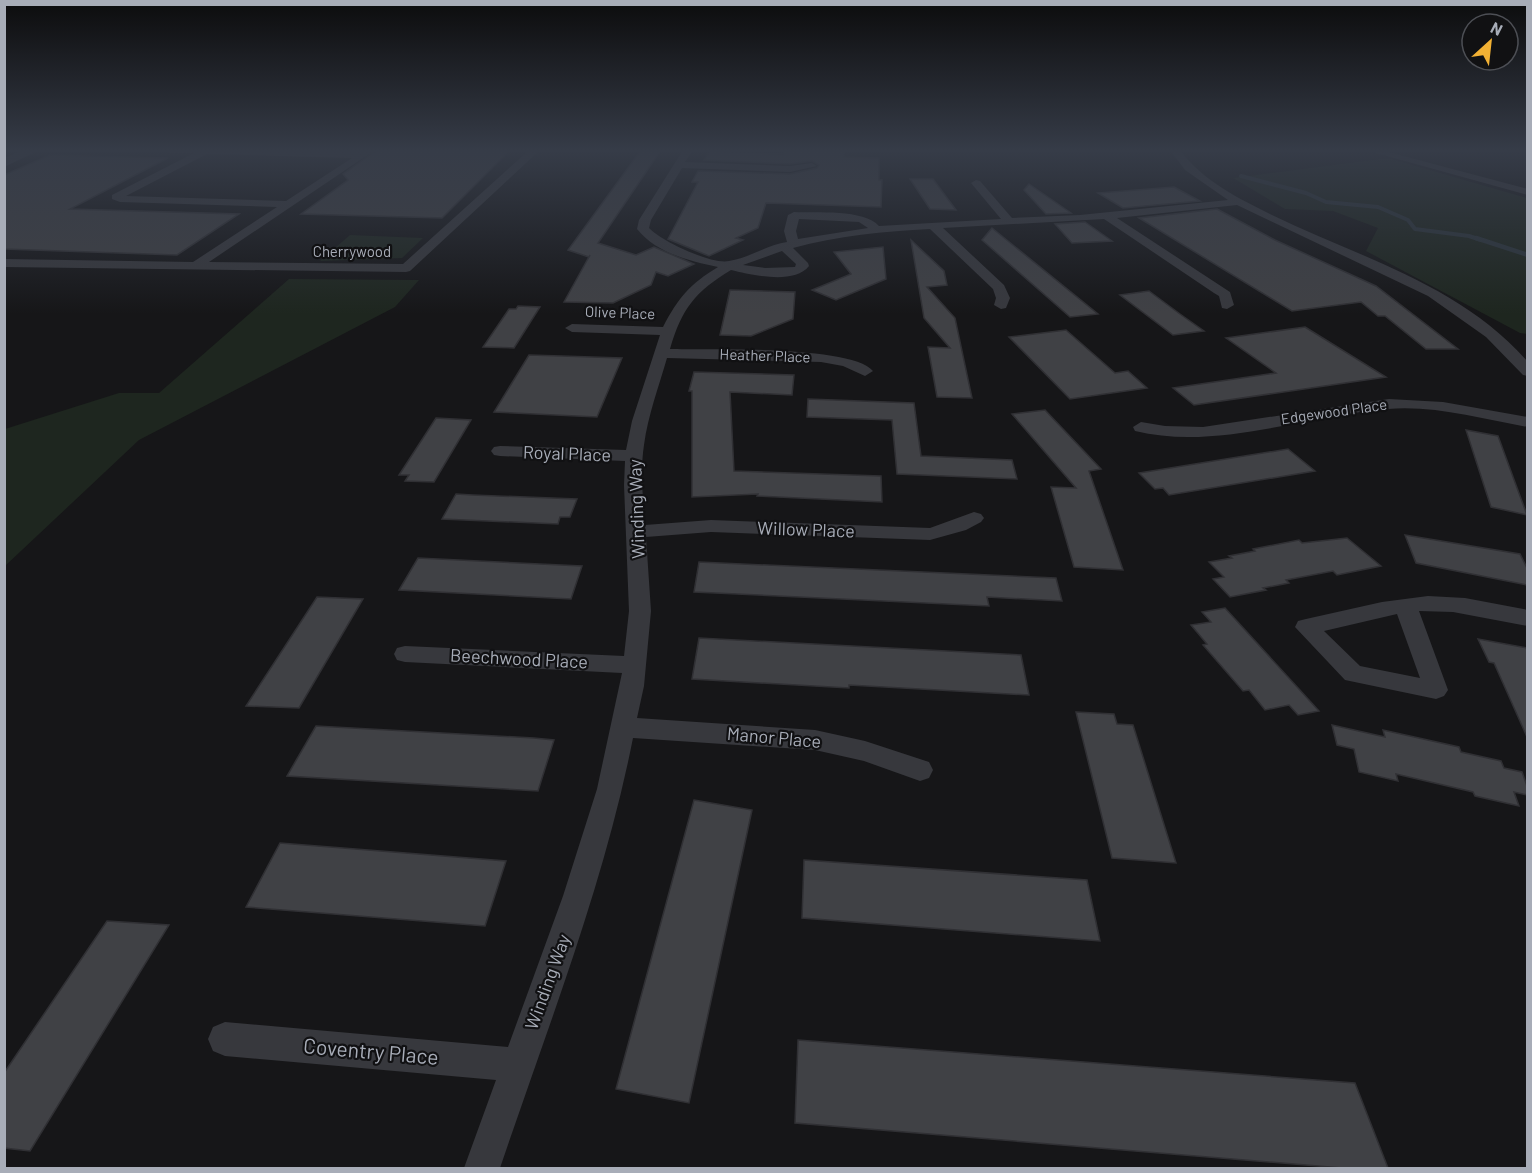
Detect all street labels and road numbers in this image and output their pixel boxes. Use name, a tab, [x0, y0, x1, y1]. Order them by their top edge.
street label: Cherrywood	[313, 242, 391, 260]
street label: Olive Place	[585, 302, 655, 322]
street label: Heather Place	[719, 344, 811, 366]
street label: Edgewood Place	[1280, 395, 1388, 427]
street label: Royal Place	[523, 440, 612, 466]
street label: Winding Way	[623, 459, 649, 559]
street label: Willow Place	[757, 516, 855, 542]
street label: Beechwood Place	[450, 643, 589, 673]
street label: Manor Place	[726, 722, 822, 752]
street label: Winding Way	[520, 931, 574, 1032]
street label: Coventry Place	[302, 1032, 440, 1069]

